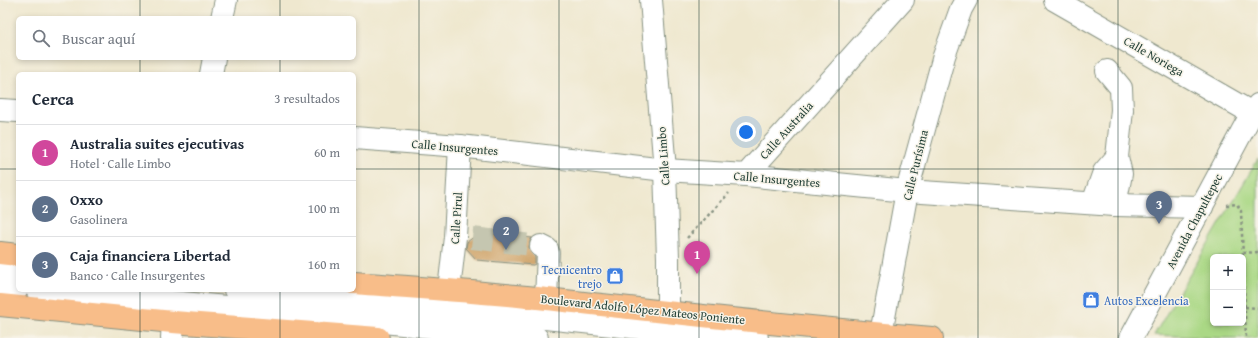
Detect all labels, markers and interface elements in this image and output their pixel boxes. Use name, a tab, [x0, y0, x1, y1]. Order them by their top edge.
search box	[16, 16, 356, 60]
icon: search	[30, 27, 52, 49]
text: Buscar aquí	[62, 28, 135, 49]
street label: Calle Noriega	[1121, 32, 1187, 80]
text: Cerca	[32, 86, 74, 111]
text: 3 resultados	[274, 89, 340, 108]
street label: Calle Australia	[755, 97, 817, 163]
your location	[736, 122, 756, 142]
street label: Calle Limbo	[652, 126, 674, 186]
street label: Calle Purísima	[898, 128, 932, 202]
text: Australia suites ejecutivas	[70, 133, 244, 154]
street label: Calle Insurgentes	[411, 135, 499, 159]
text: 1	[42, 143, 48, 162]
text: 60 m	[314, 143, 340, 162]
text: Hotel · Calle Limbo	[70, 154, 171, 173]
street label: Calle Insurgentes	[733, 167, 821, 191]
street label: Avenida Chapultepec	[1162, 170, 1227, 272]
text: Oxxo	[70, 189, 103, 210]
street label: Calle Pirul	[446, 191, 466, 244]
pin: 3	[1146, 191, 1172, 224]
text: 2	[42, 199, 48, 218]
text: 100 m	[308, 199, 340, 218]
text: Gasolinera	[70, 210, 128, 229]
pin: 2	[493, 217, 519, 250]
pin: 1	[684, 241, 710, 274]
text: Caja financiera Libertad	[70, 245, 231, 266]
map controls	[1210, 254, 1246, 326]
button: +	[1210, 254, 1246, 290]
text: 3	[42, 255, 48, 274]
text: 160 m	[308, 255, 340, 274]
place label: Tecnicentro trejo	[542, 261, 602, 292]
text: Banco · Calle Insurgentes	[70, 266, 205, 285]
shop icon: Tecnicentro trejo	[605, 266, 625, 286]
street label: Boulevard Adolfo López Mateos Poniente	[540, 290, 746, 328]
shop icon: Autos Excelencia	[1081, 290, 1101, 310]
button: −	[1210, 290, 1246, 326]
place label: Autos Excelencia	[1104, 292, 1189, 309]

